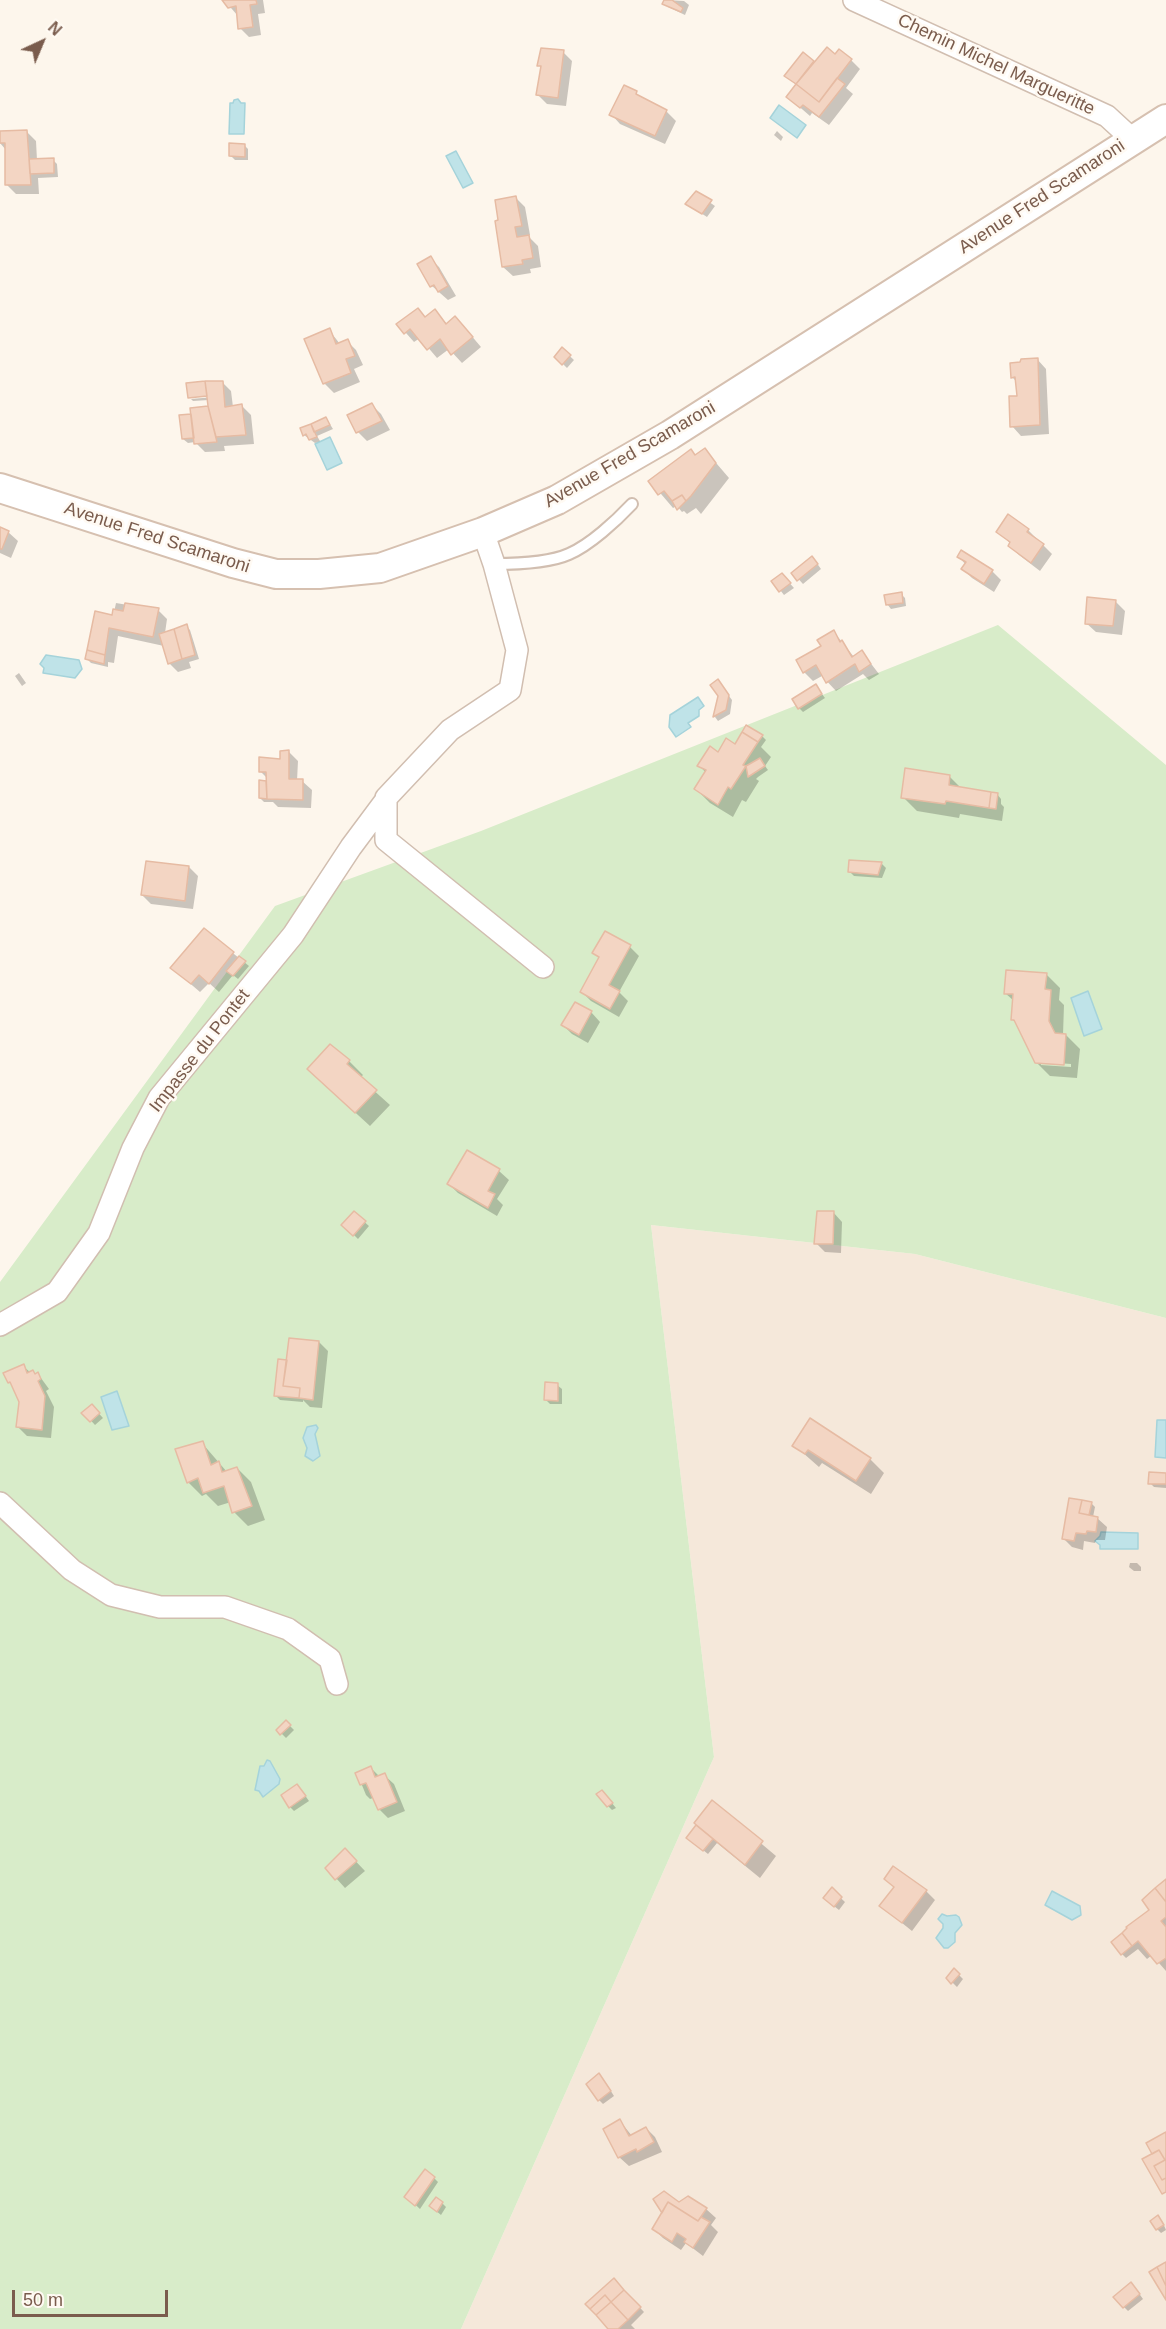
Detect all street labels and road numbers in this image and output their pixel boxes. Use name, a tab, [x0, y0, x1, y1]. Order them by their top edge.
street label: Chemin Michel Margueritte	[894, 10, 1098, 120]
street label: Avenue Fred Scamaroni	[955, 135, 1129, 259]
street label: Avenue Fred Scamaroni	[541, 397, 719, 513]
street label: Avenue Fred Scamaroni	[62, 498, 252, 578]
street label: Impasse du Pontet	[145, 985, 255, 1117]

